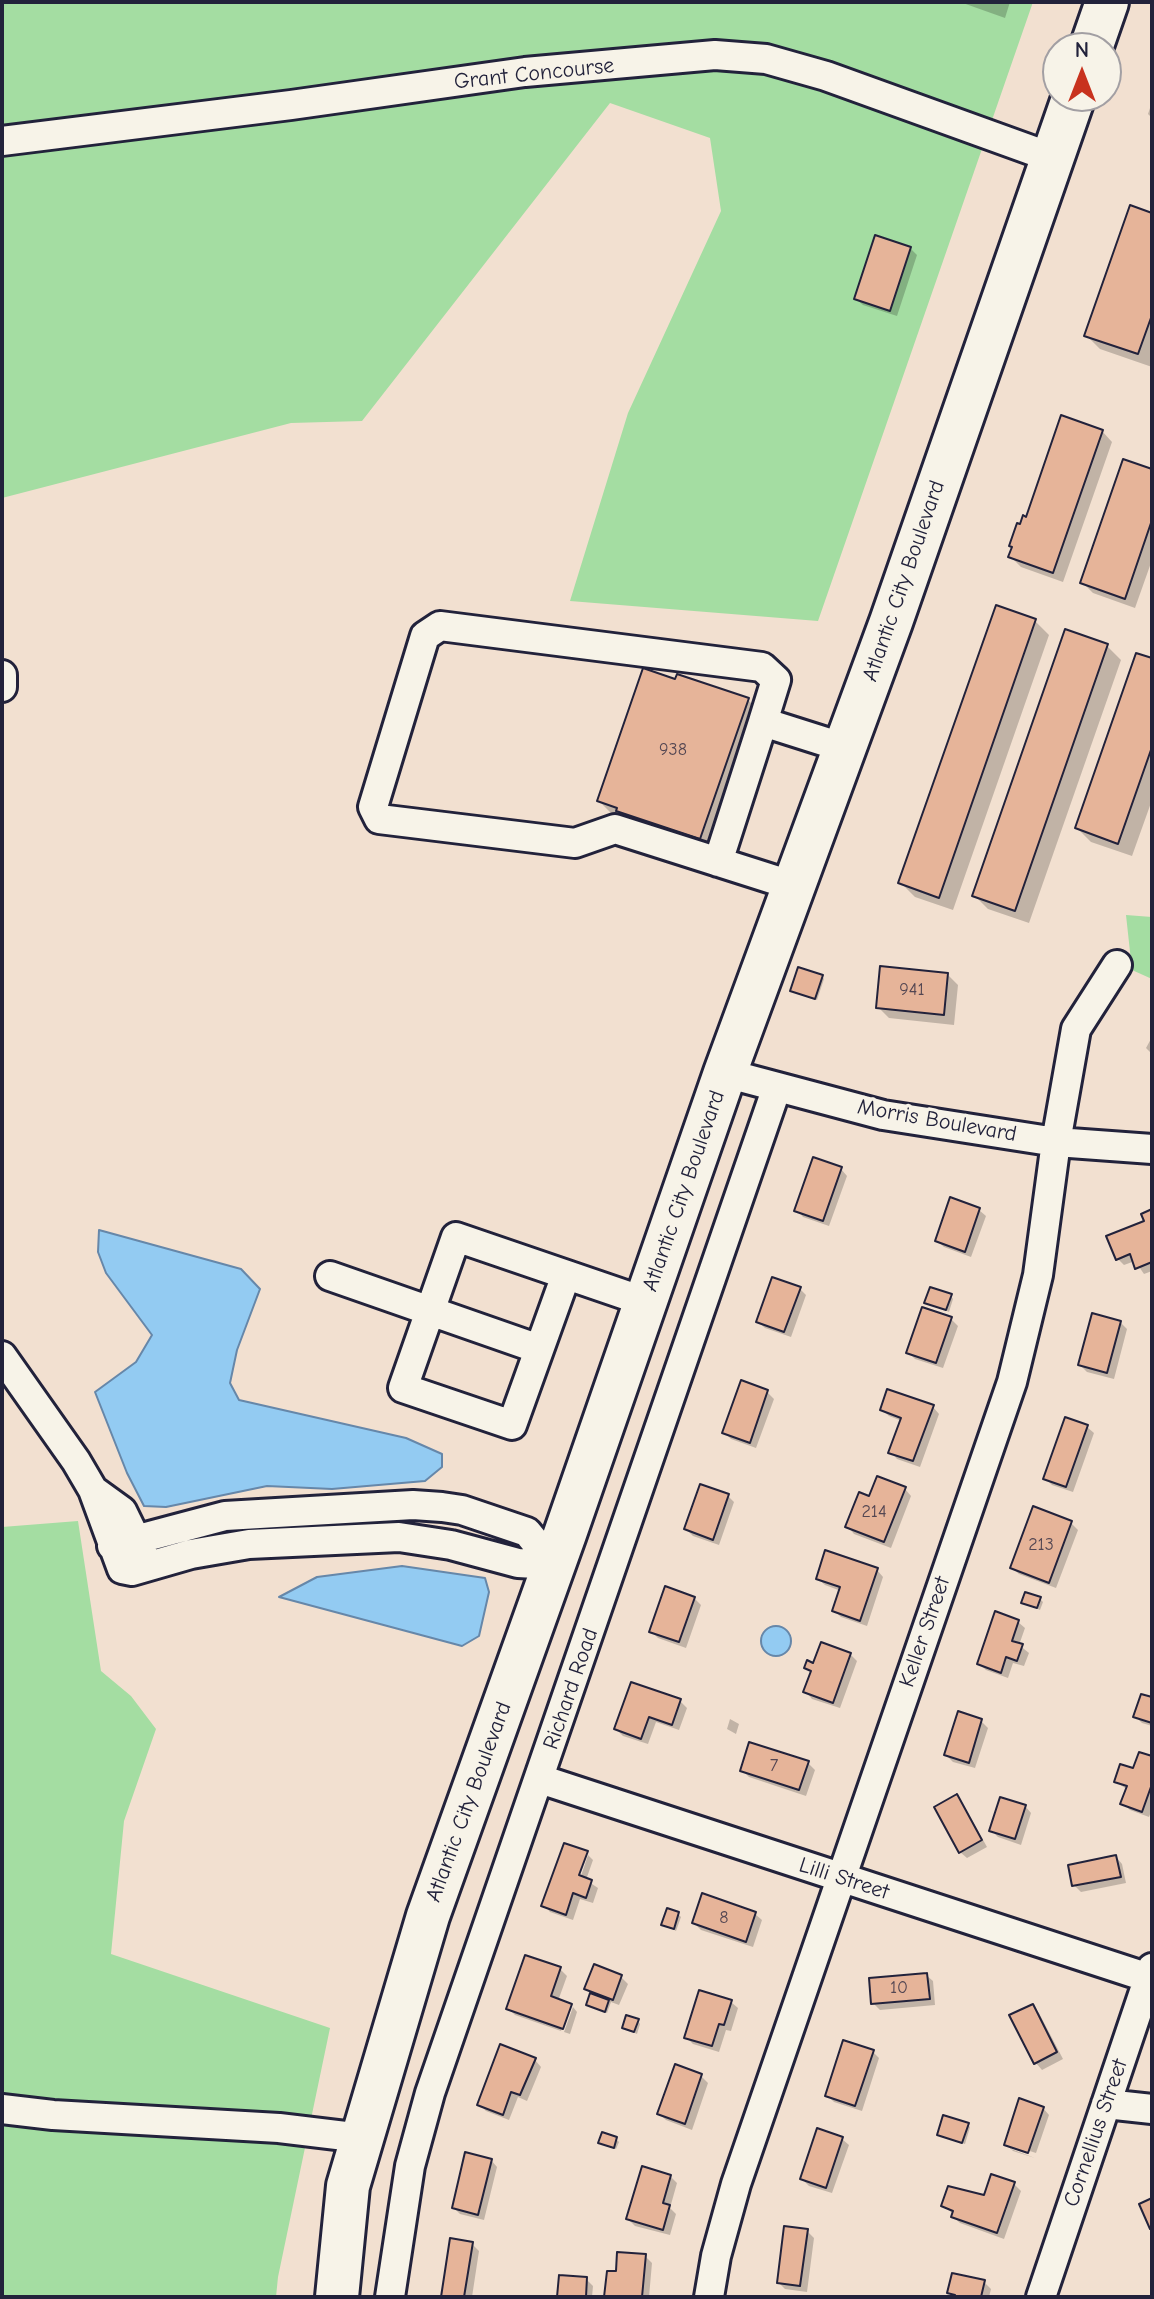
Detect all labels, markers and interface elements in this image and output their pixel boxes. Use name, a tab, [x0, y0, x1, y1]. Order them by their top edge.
north arrow	[1042, 32, 1122, 112]
text: N	[1075, 37, 1089, 63]
street label: Grant Concourse	[453, 52, 615, 96]
street label: Atlantic City Boulevard	[857, 477, 951, 685]
house number: 938	[659, 739, 687, 761]
house number: 941	[899, 979, 925, 1001]
street label: Atlantic City Boulevard	[637, 1087, 731, 1295]
street label: Morris Boulevard	[855, 1094, 1019, 1148]
house number: 214	[861, 1501, 887, 1523]
house number: 213	[1028, 1534, 1054, 1556]
street label: Keller Street	[894, 1573, 956, 1691]
street label: Richard Road	[538, 1625, 604, 1753]
street label: Atlantic City Boulevard	[421, 1698, 517, 1906]
house number: 7	[770, 1755, 778, 1777]
street label: Lilli Street	[796, 1852, 892, 1906]
house number: 8	[719, 1907, 729, 1929]
house number: 10	[890, 1977, 908, 1999]
street label: Cornellius Street	[1058, 2056, 1134, 2210]

